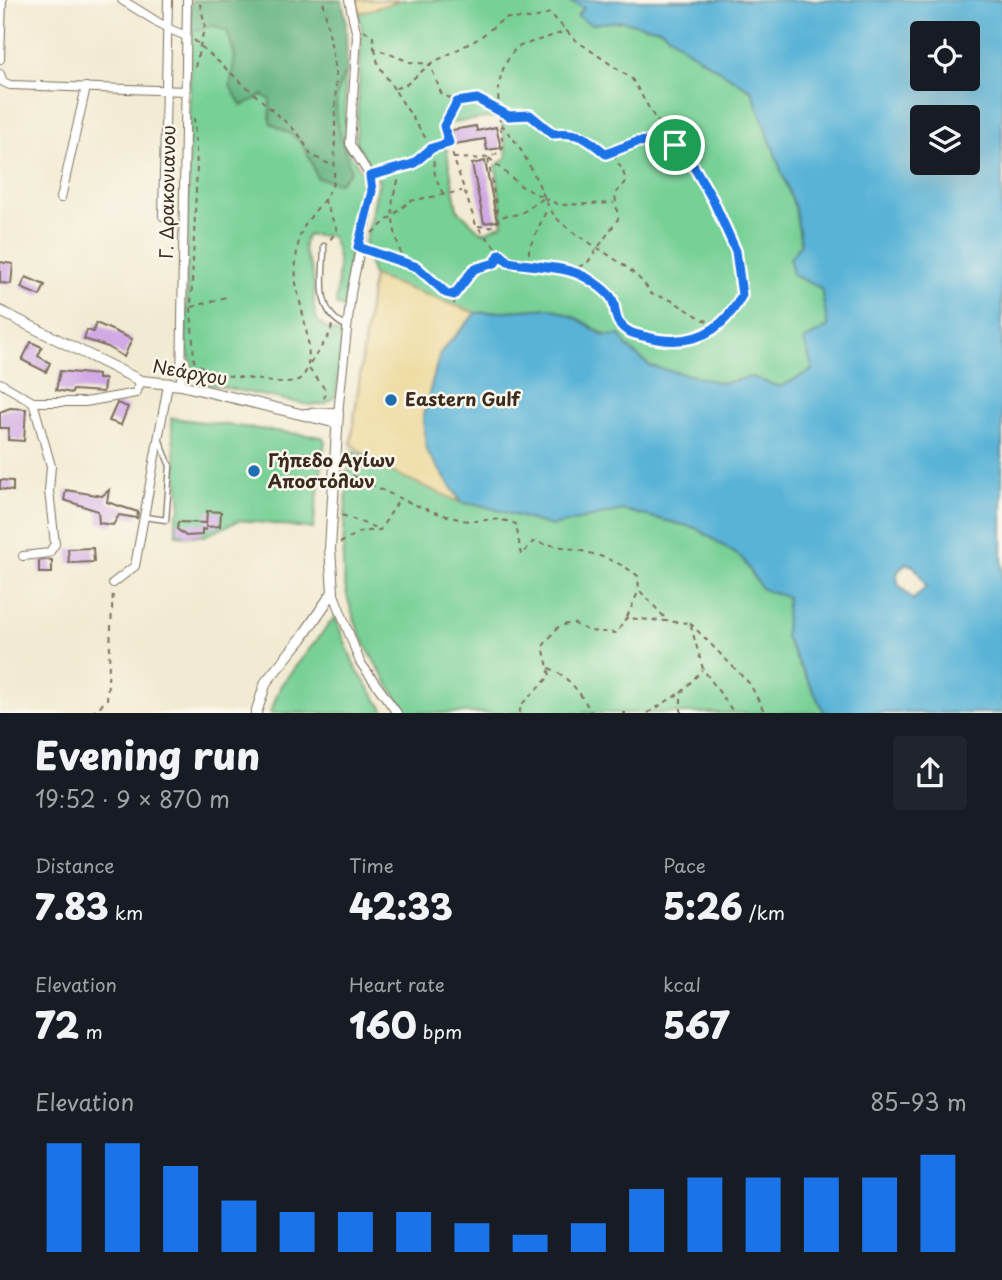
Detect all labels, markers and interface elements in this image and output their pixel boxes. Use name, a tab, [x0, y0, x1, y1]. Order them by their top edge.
map controls	[910, 21, 980, 175]
button: locate	[910, 21, 980, 91]
button: layers	[910, 105, 980, 175]
pin	[645, 115, 705, 175]
street label: Γ. Δρακονιανου	[152, 125, 181, 259]
icon: arrive	[656, 126, 694, 164]
street label: Νεάρχου	[151, 352, 230, 391]
place label: Eastern Gulf	[405, 385, 521, 412]
marker: Eastern Gulf	[383, 392, 399, 408]
place label: Γήπεδο Αγίων Αποστόλων	[268, 446, 395, 494]
marker: Γήπεδο Αγίων Αποστόλων	[246, 463, 262, 479]
text: Evening run	[35, 726, 260, 783]
button: share	[893, 736, 967, 810]
text: 19:52 · 9 × 870 m	[35, 781, 230, 816]
text: Distance	[35, 851, 115, 879]
text: Time	[349, 851, 394, 879]
text: Pace	[663, 851, 706, 879]
text: 7.83	[35, 879, 109, 932]
text: 42:33	[349, 879, 453, 932]
text: 5:26	[663, 879, 743, 932]
text: km	[109, 898, 143, 926]
text: /km	[743, 898, 785, 926]
text: Elevation	[35, 970, 117, 998]
text: Heart rate	[349, 970, 445, 998]
text: kcal	[663, 970, 701, 998]
text: 72	[35, 998, 79, 1051]
text: 160	[349, 998, 417, 1051]
text: 567	[663, 998, 729, 1051]
text: m	[79, 1017, 103, 1045]
text: bpm	[417, 1017, 462, 1045]
text: Elevation	[35, 1084, 134, 1119]
text: 85–93 m	[870, 1084, 967, 1119]

